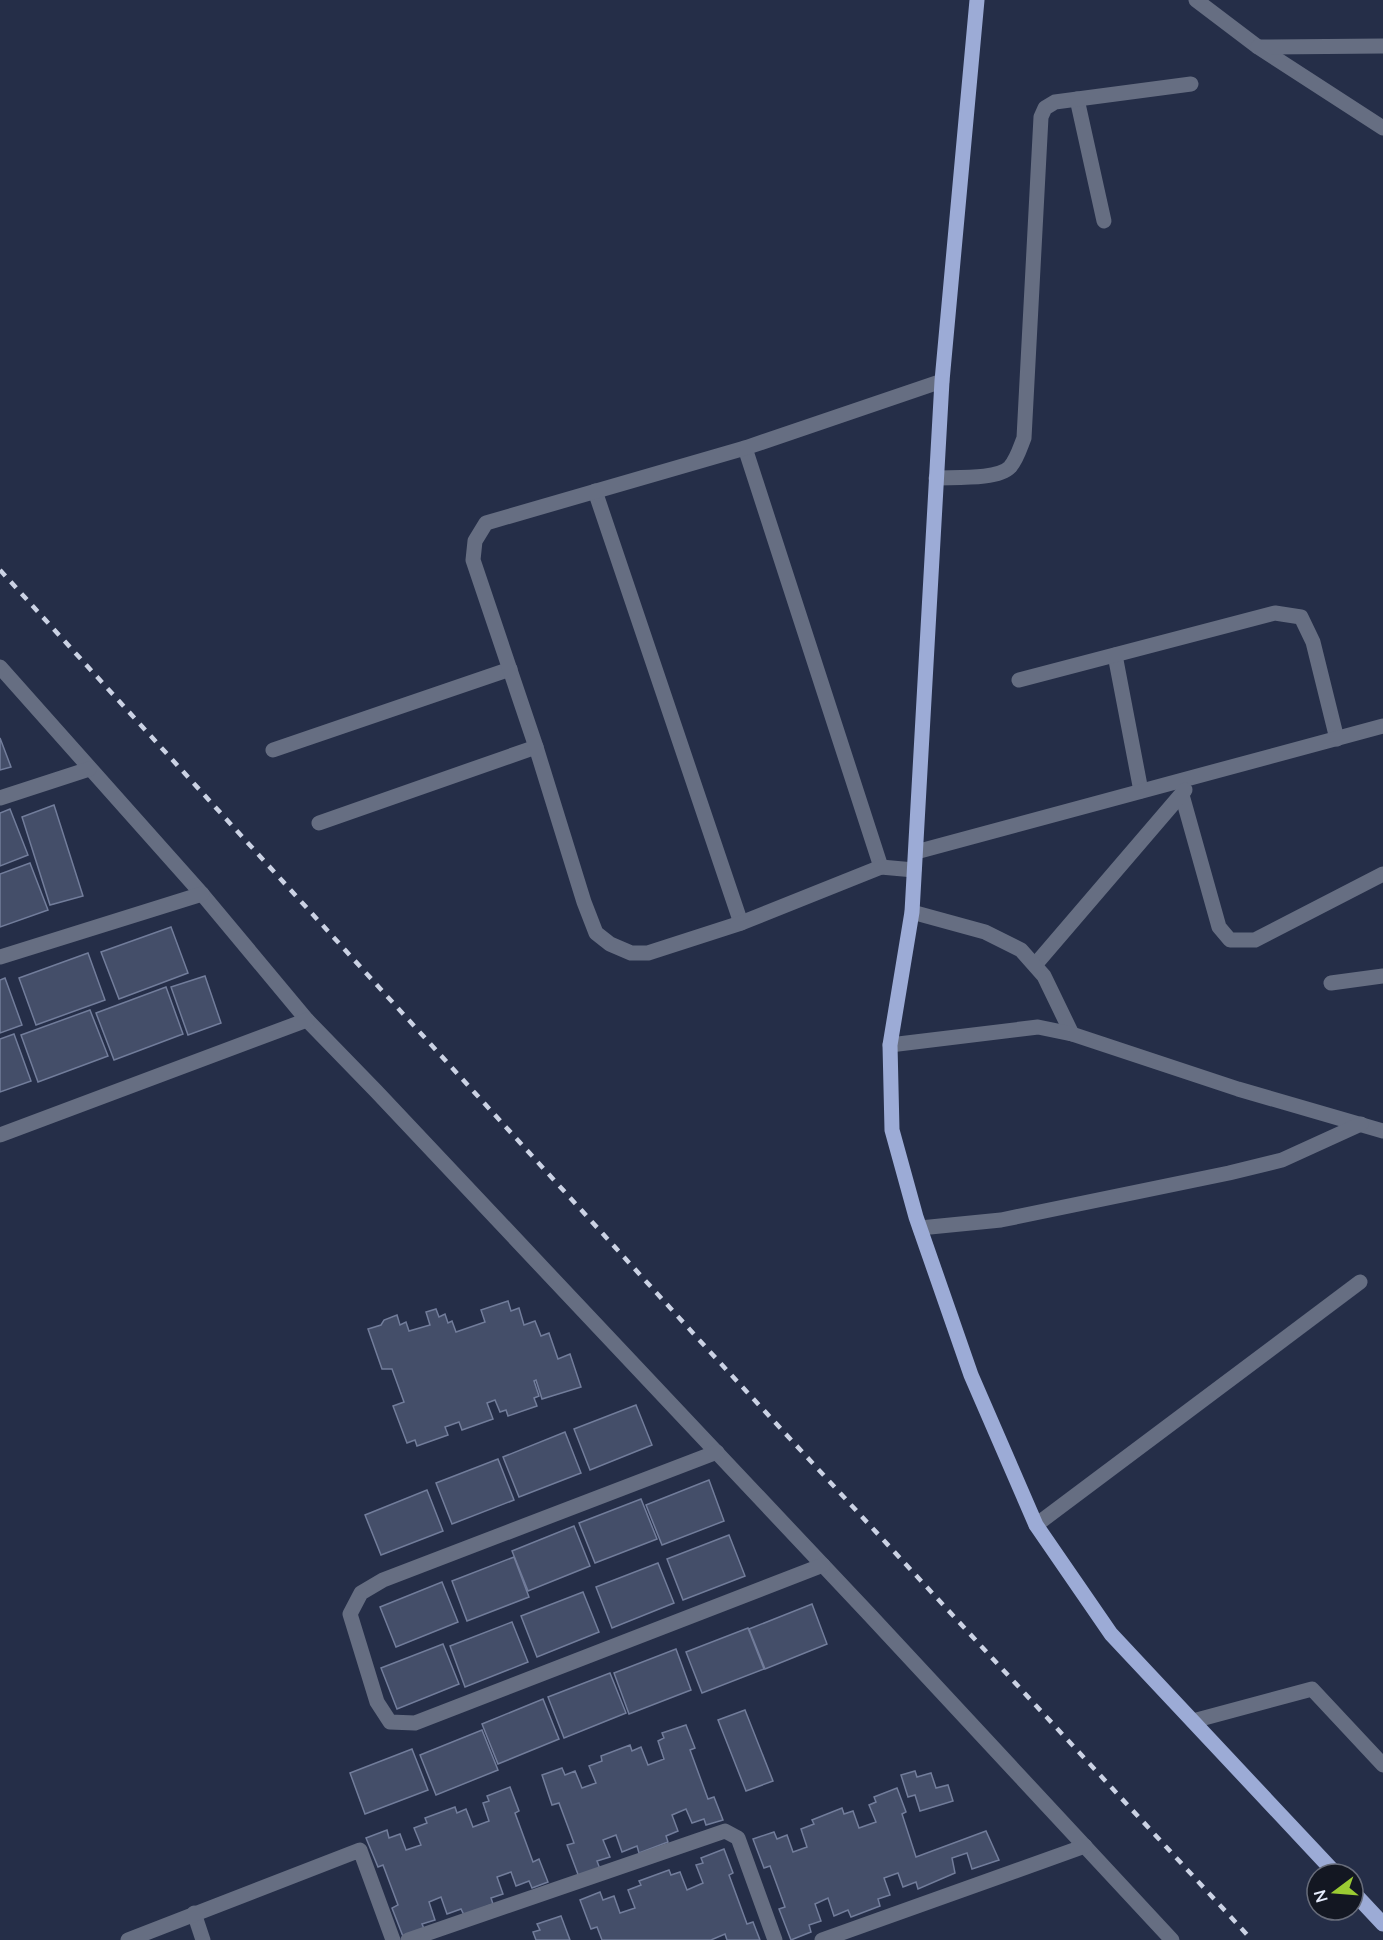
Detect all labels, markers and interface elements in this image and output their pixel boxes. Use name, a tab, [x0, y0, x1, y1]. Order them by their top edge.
north arrow	[1305, 1862, 1365, 1922]
text: N	[1309, 1888, 1331, 1905]

